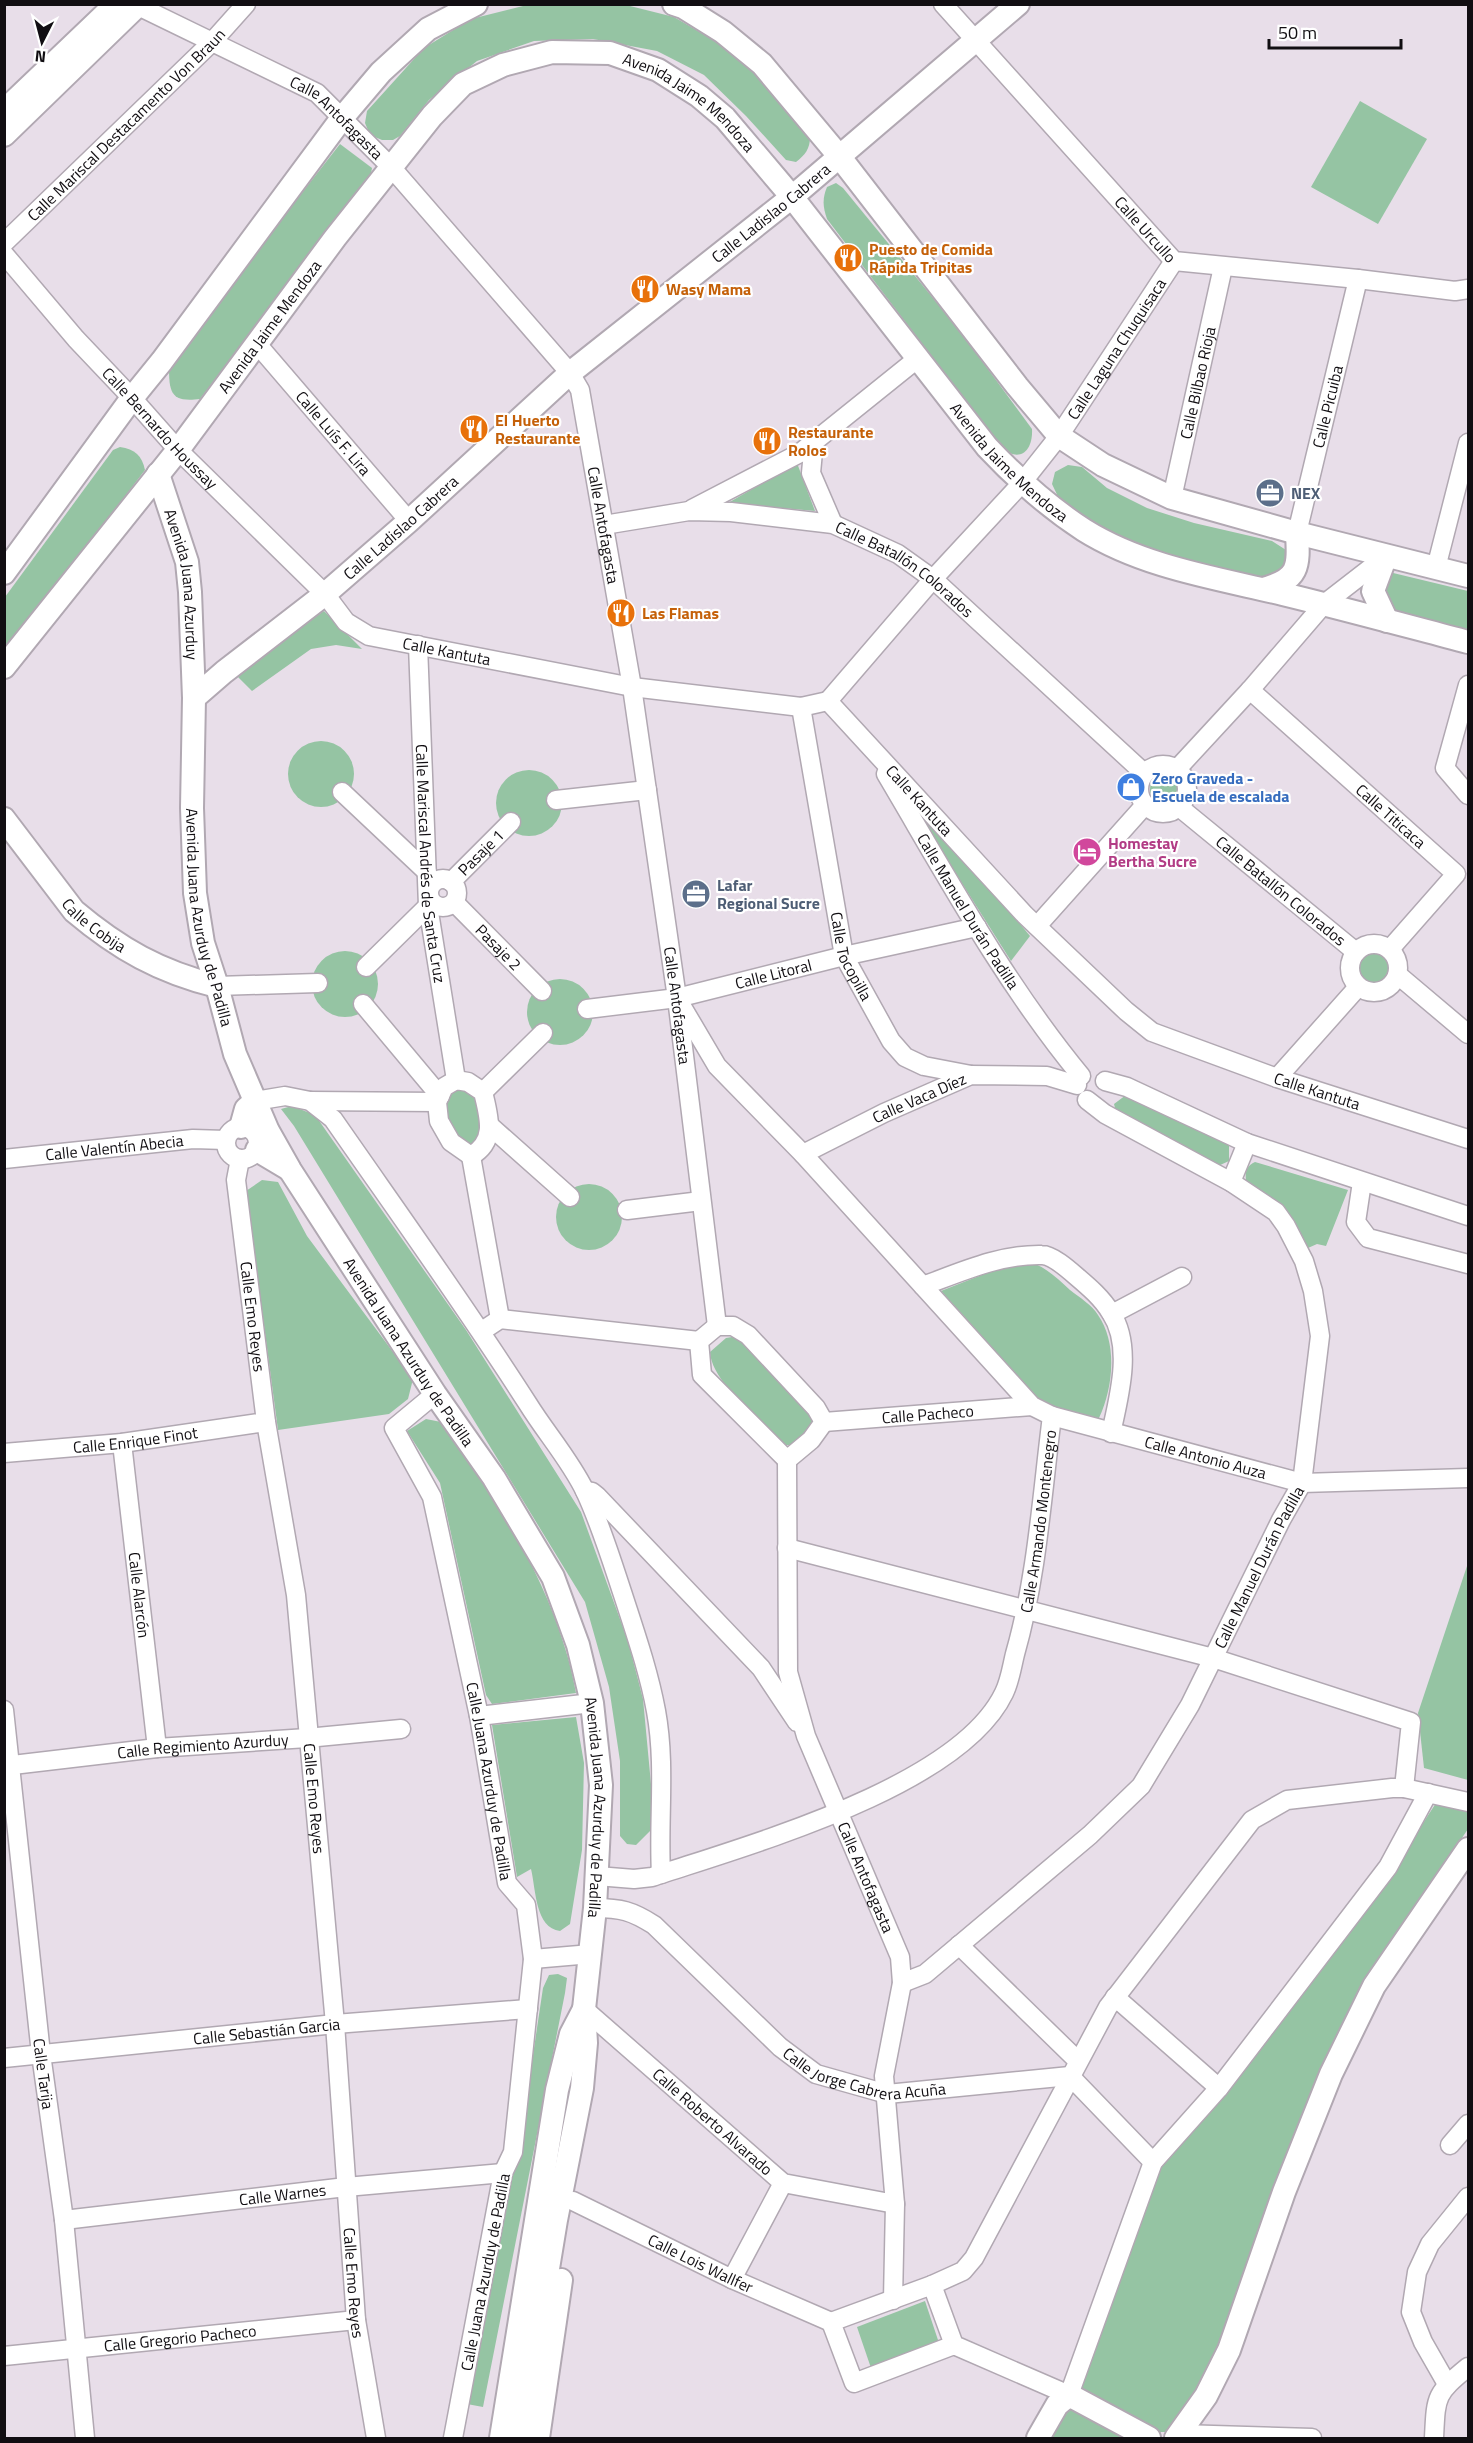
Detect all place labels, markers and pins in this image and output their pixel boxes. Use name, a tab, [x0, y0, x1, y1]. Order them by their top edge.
place label: Puesto de Comida Rápida Tripitas	[869, 237, 993, 279]
restaurant icon: Puesto de Comida Rápida Tripitas	[832, 242, 864, 274]
restaurant icon: Wasy Mama	[629, 273, 661, 305]
place label: Wasy Mama	[666, 277, 751, 301]
place label: El Huerto Restaurante	[495, 408, 580, 450]
restaurant icon: El Huerto Restaurante	[458, 413, 490, 445]
place label: Restaurante Rolos	[788, 420, 873, 462]
restaurant icon: Restaurante Rolos	[751, 425, 783, 457]
office icon: NEX	[1254, 477, 1286, 509]
place label: NEX	[1291, 481, 1320, 505]
restaurant icon: Las Flamas	[605, 597, 637, 629]
place label: Las Flamas	[642, 601, 719, 625]
place label: Zero Graveda - Escuela de escalada	[1152, 766, 1290, 808]
shop icon: Zero Graveda - Escuela de escalada	[1115, 771, 1147, 803]
place label: Homestay Bertha Sucre	[1108, 831, 1197, 873]
hotel icon: Homestay Bertha Sucre	[1071, 836, 1103, 868]
place label: Lafar Regional Sucre	[717, 873, 820, 915]
office icon: Lafar Regional Sucre	[680, 878, 712, 910]

